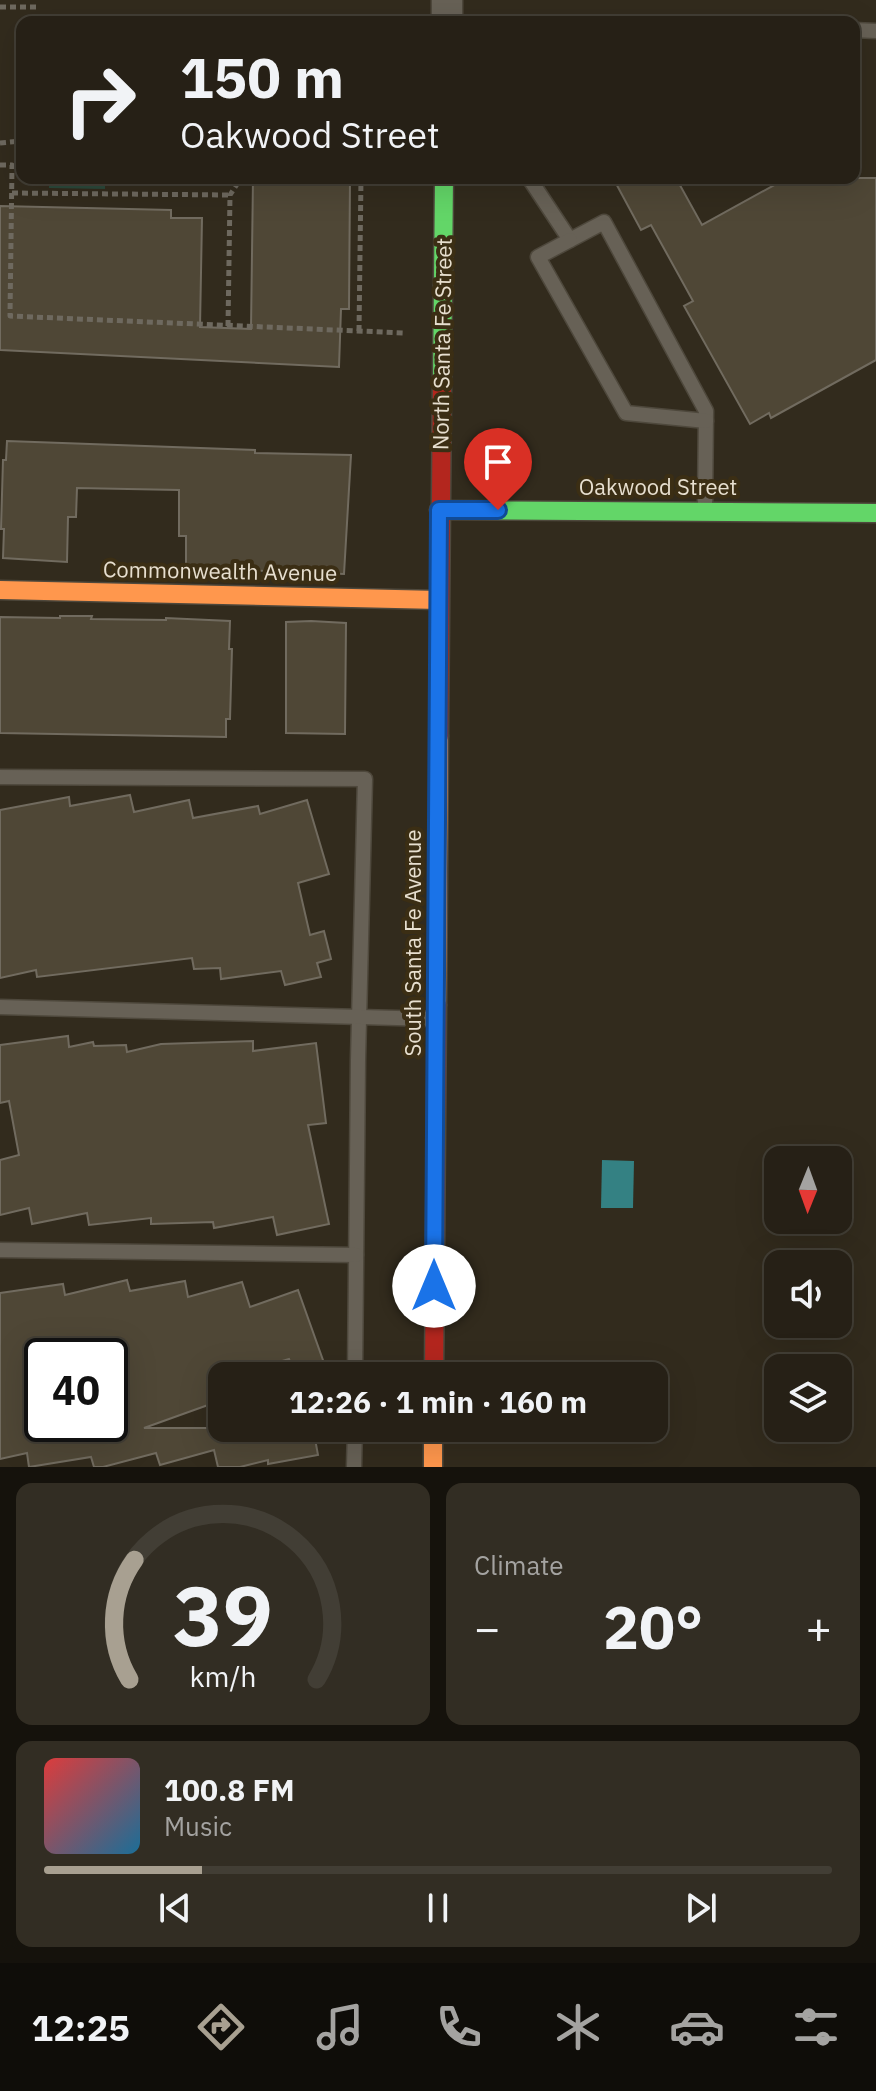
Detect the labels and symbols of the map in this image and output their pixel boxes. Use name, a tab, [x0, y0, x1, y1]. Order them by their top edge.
street label: North Santa Fe Street	[425, 238, 458, 450]
pin	[464, 428, 532, 510]
street label: Oakwood Street	[579, 472, 737, 501]
street label: Commonwealth Avenue	[103, 554, 337, 587]
street label: South Santa Fe Avenue	[398, 829, 427, 1057]
north arrow	[764, 1146, 852, 1234]
position arrow	[392, 1244, 476, 1328]
speed limit sign: 40	[24, 1338, 128, 1442]

